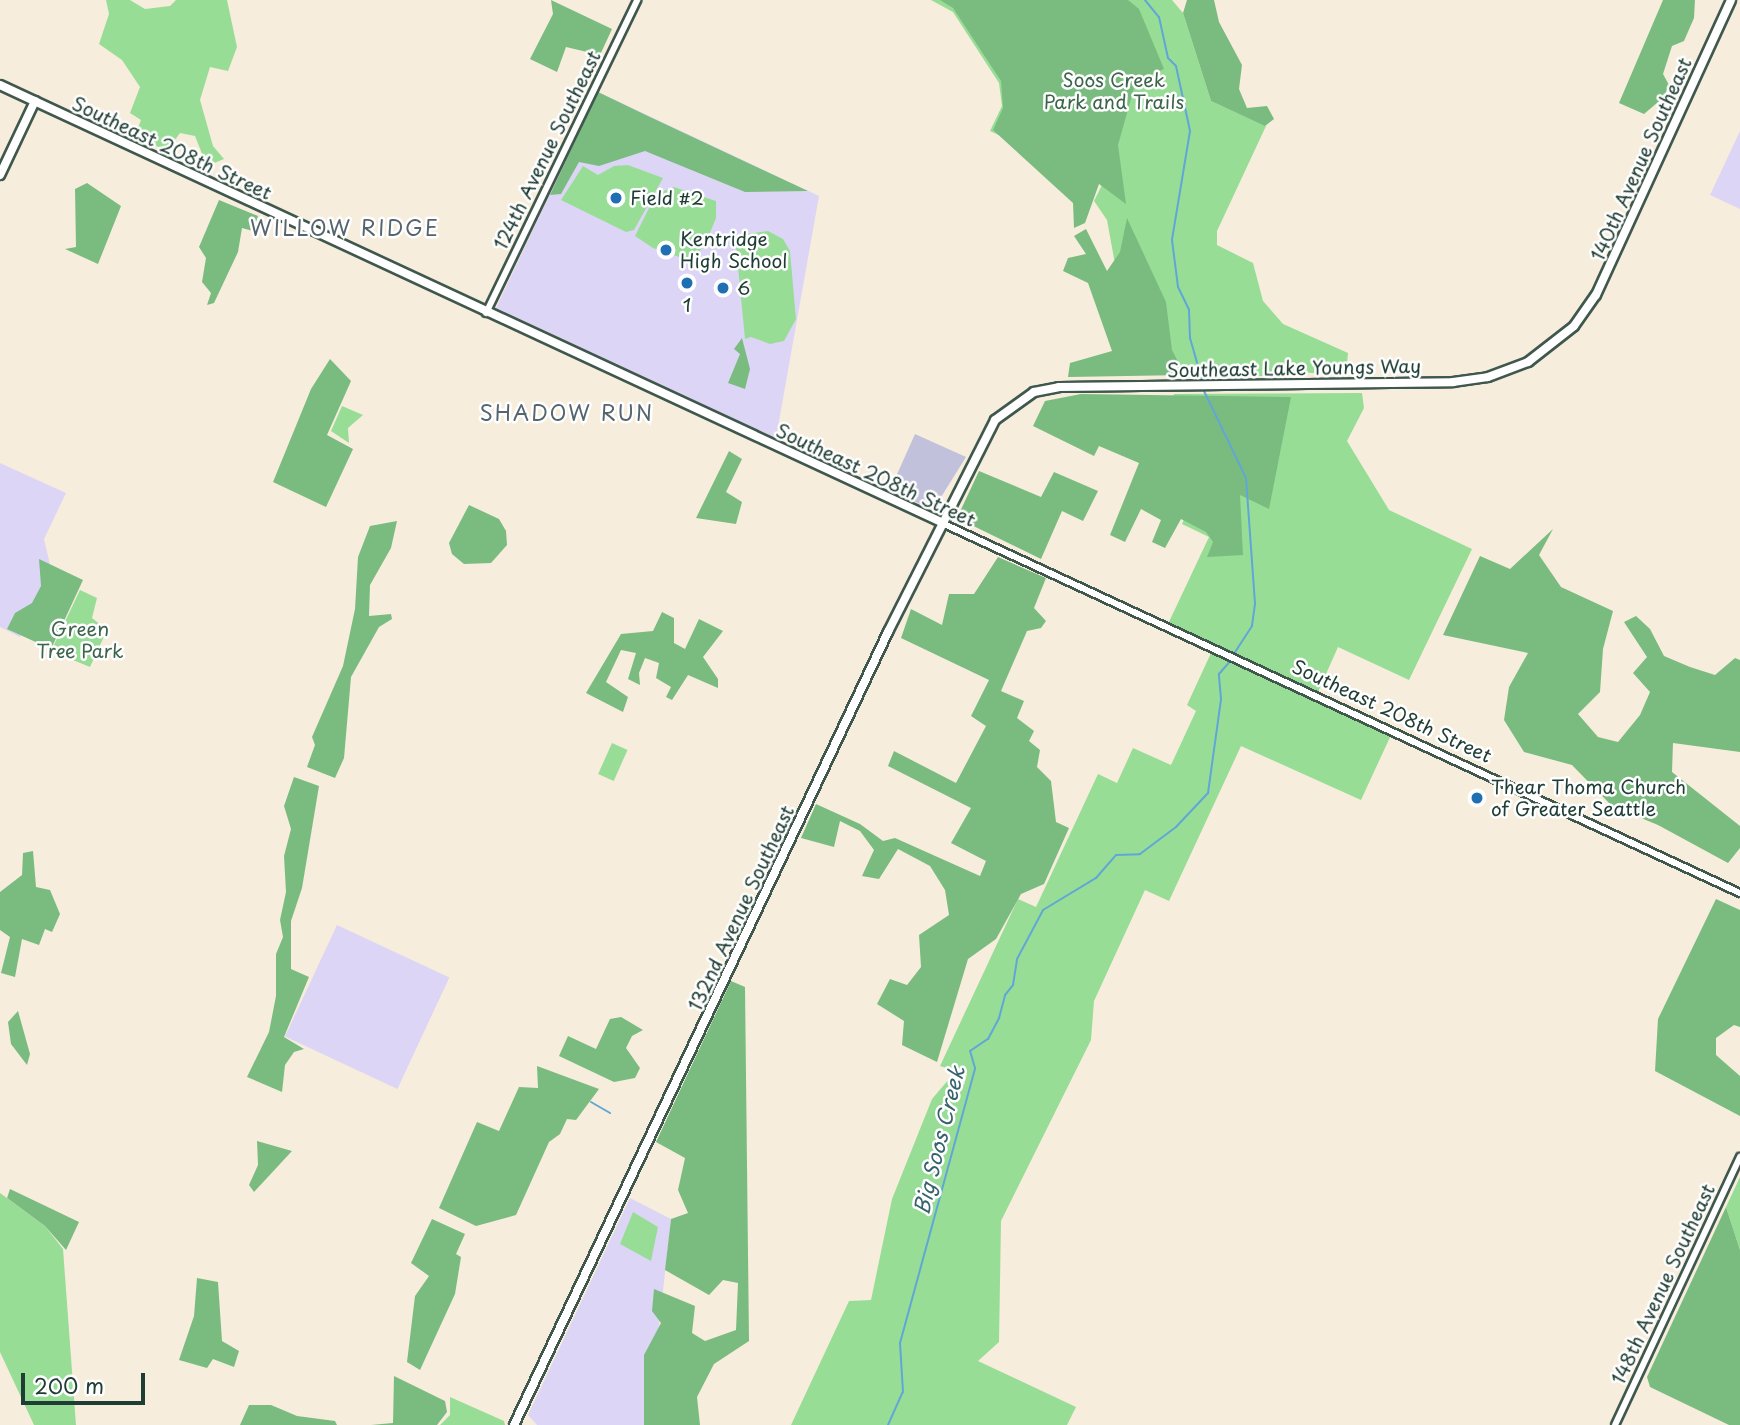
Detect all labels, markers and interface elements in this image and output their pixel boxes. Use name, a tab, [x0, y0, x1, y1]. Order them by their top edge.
street label: 124th Avenue Southeast	[489, 47, 605, 253]
street label: 140th Avenue Southeast	[1586, 54, 1696, 264]
park label: Soos Creek Park and Trails	[1043, 69, 1185, 113]
street label: Southeast 208th Street	[69, 92, 275, 204]
place label: Field #2	[630, 187, 704, 209]
marker: Field #2	[608, 190, 624, 206]
district label: WILLOW RIDGE	[252, 214, 438, 240]
place label: Kentridge High School	[680, 228, 788, 272]
marker: Kentridge High School	[658, 242, 674, 258]
marker: 1	[679, 275, 695, 291]
place label: 6	[737, 277, 750, 299]
marker: 6	[715, 280, 731, 296]
place label: 1	[683, 294, 691, 316]
street label: Southeast Lake Youngs Way	[1166, 354, 1422, 382]
district label: SHADOW RUN	[481, 399, 653, 425]
street label: Southeast 208th Street	[773, 419, 979, 531]
park label: Green Tree Park	[35, 618, 125, 662]
street label: Southeast 208th Street	[1289, 655, 1495, 767]
place label: Thear Thoma Church of Greater Seattle	[1491, 776, 1686, 820]
marker: Thear Thoma Church of Greater Seattle	[1469, 790, 1485, 806]
street label: 132nd Avenue Southeast	[684, 802, 798, 1014]
water label: Big Soos Creek	[907, 1063, 969, 1217]
street label: 148th Avenue Southeast	[1607, 1180, 1719, 1388]
scale bar	[24, 1358, 149, 1402]
text: 200 m	[34, 1369, 104, 1401]

